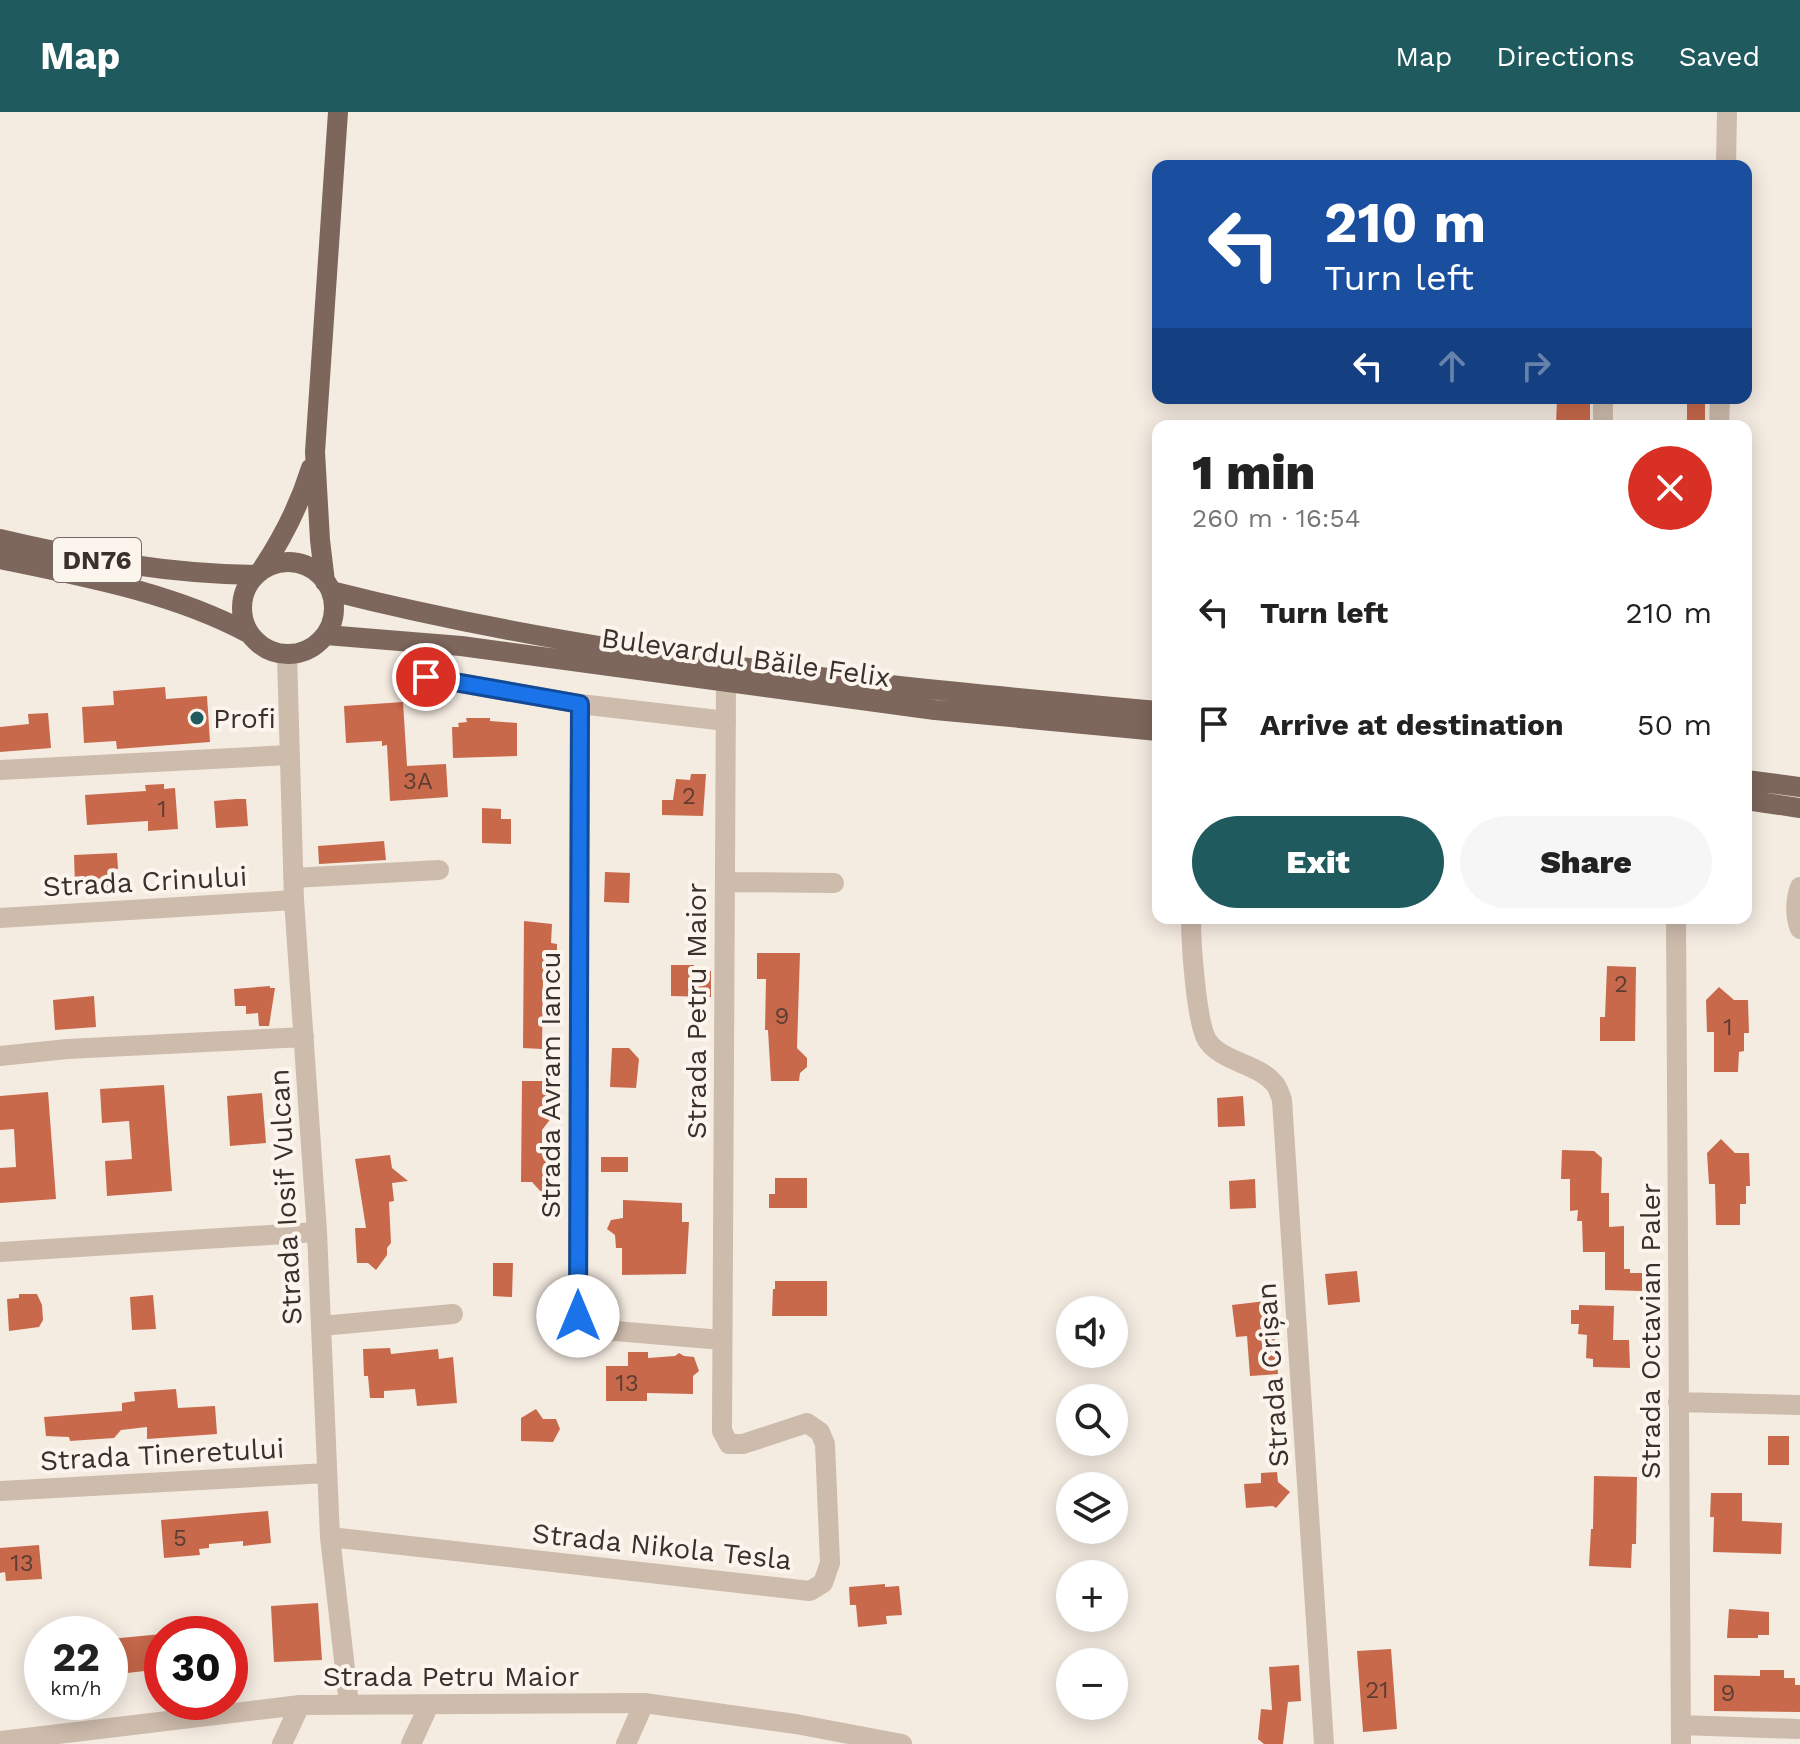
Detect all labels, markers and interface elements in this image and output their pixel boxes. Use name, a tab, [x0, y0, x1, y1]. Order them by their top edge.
text: Map	[40, 34, 120, 78]
text: Map	[1395, 40, 1452, 73]
text: Directions	[1496, 40, 1635, 73]
text: Saved	[1679, 40, 1760, 73]
text: 210 m	[1324, 190, 1486, 256]
icon: left	[1192, 192, 1296, 296]
text: Turn left	[1324, 257, 1474, 299]
icon: left	[1346, 344, 1390, 388]
icon: ahead	[1430, 344, 1474, 388]
icon: right	[1514, 344, 1558, 388]
text: 1 min	[1192, 444, 1315, 501]
button: close	[1628, 446, 1712, 530]
text: 260 m · 16:54	[1192, 503, 1361, 533]
road number: DN76	[53, 538, 141, 582]
icon: left	[1192, 590, 1236, 634]
text: Turn left	[1260, 595, 1388, 630]
text: 210 m	[1625, 595, 1712, 630]
street label: Bulevardul Băile Felix	[599, 621, 892, 694]
pin	[392, 643, 460, 711]
icon: arrive	[404, 655, 448, 699]
place label: Profi	[213, 702, 276, 735]
icon: arrive	[1192, 702, 1236, 746]
text: Arrive at destination	[1260, 707, 1564, 742]
text: 50 m	[1637, 707, 1712, 742]
marker: Profi	[188, 709, 206, 727]
house number: 3A	[403, 767, 433, 795]
house number: 2	[682, 782, 696, 810]
house number: 1	[157, 795, 167, 823]
button: Exit	[1192, 816, 1444, 908]
button: Share	[1460, 816, 1712, 908]
street label: Strada Crinului	[42, 860, 248, 903]
street label: Strada Petru Maior	[680, 883, 713, 1139]
street label: Strada Avram Iancu	[534, 951, 567, 1219]
house number: 2	[1614, 970, 1628, 998]
house number: 9	[775, 1002, 789, 1030]
house number: 1	[1723, 1013, 1733, 1041]
street label: Strada Iosif Vulcan	[262, 1068, 309, 1326]
street label: Strada Octavian Paler	[1634, 1183, 1667, 1479]
position arrow	[536, 1274, 620, 1358]
street label: Strada Crișan	[1250, 1282, 1295, 1468]
map controls	[1056, 1296, 1128, 1720]
button: sound	[1056, 1296, 1128, 1368]
house number: 13	[615, 1369, 639, 1397]
button: search	[1056, 1384, 1128, 1456]
street label: Strada Tineretului	[39, 1432, 285, 1477]
button: layers	[1056, 1472, 1128, 1544]
street label: Strada Nikola Tesla	[531, 1516, 793, 1577]
house number: 5	[173, 1524, 187, 1552]
house number: 13	[10, 1549, 34, 1577]
button: +	[1056, 1560, 1128, 1632]
speed limit sign: 30	[144, 1616, 248, 1720]
text: 22	[52, 1634, 100, 1681]
button: −	[1056, 1648, 1128, 1720]
street label: Strada Petru Maior	[323, 1660, 579, 1693]
text: km/h	[50, 1676, 102, 1700]
house number: 21	[1365, 1676, 1389, 1704]
house number: 9	[1721, 1679, 1735, 1707]

